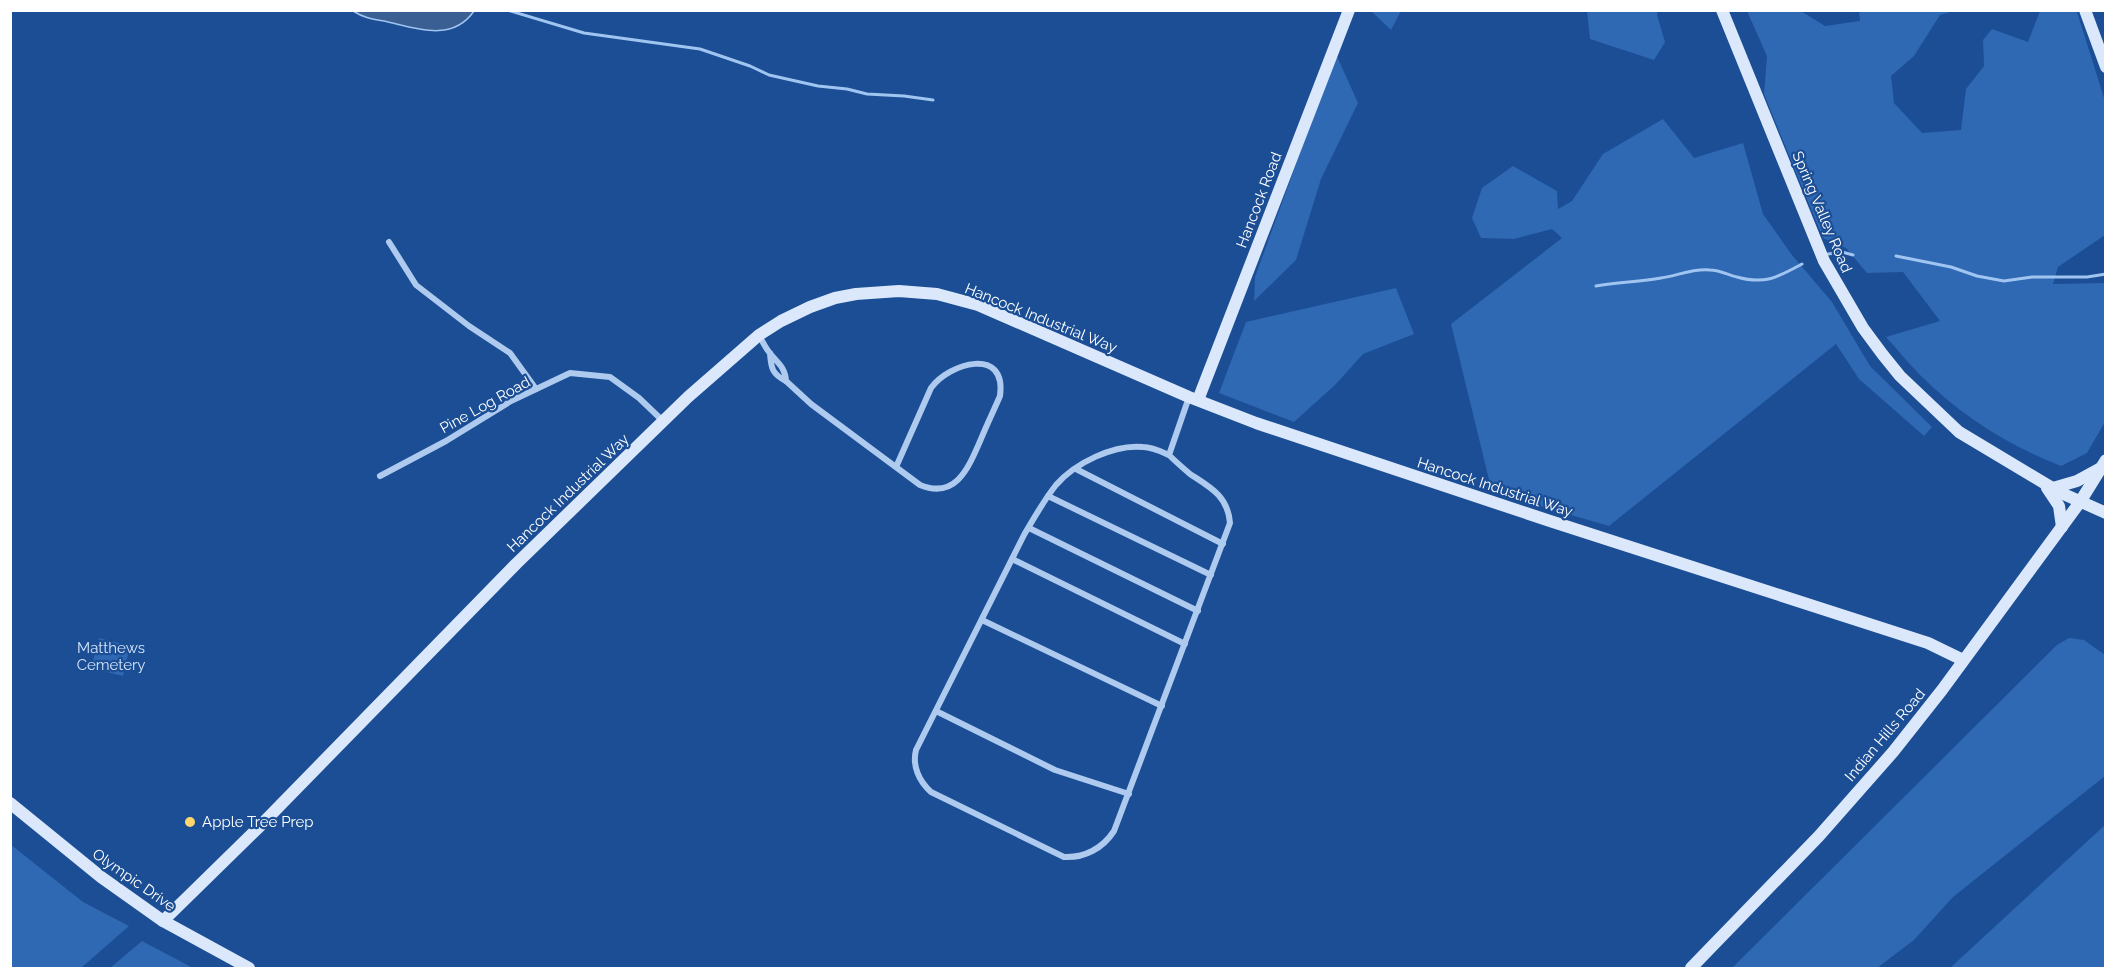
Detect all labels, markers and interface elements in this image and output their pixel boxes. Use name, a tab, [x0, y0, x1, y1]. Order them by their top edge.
street label: Spring Valley Road	[1788, 149, 1856, 275]
street label: Hancock Road	[1233, 150, 1285, 250]
street label: Hancock Industrial Way	[962, 279, 1120, 357]
street label: Pine Log Road	[437, 373, 533, 437]
street label: Hancock Industrial Way	[503, 430, 633, 556]
street label: Hancock Industrial Way	[1415, 453, 1575, 521]
park label: Matthews Cemetery	[77, 639, 145, 674]
street label: Indian Hills Road	[1841, 685, 1929, 785]
place label: Apple Tree Prep	[202, 813, 314, 831]
marker: Apple Tree Prep	[183, 815, 197, 829]
street label: Olympic Drive	[89, 845, 179, 915]

